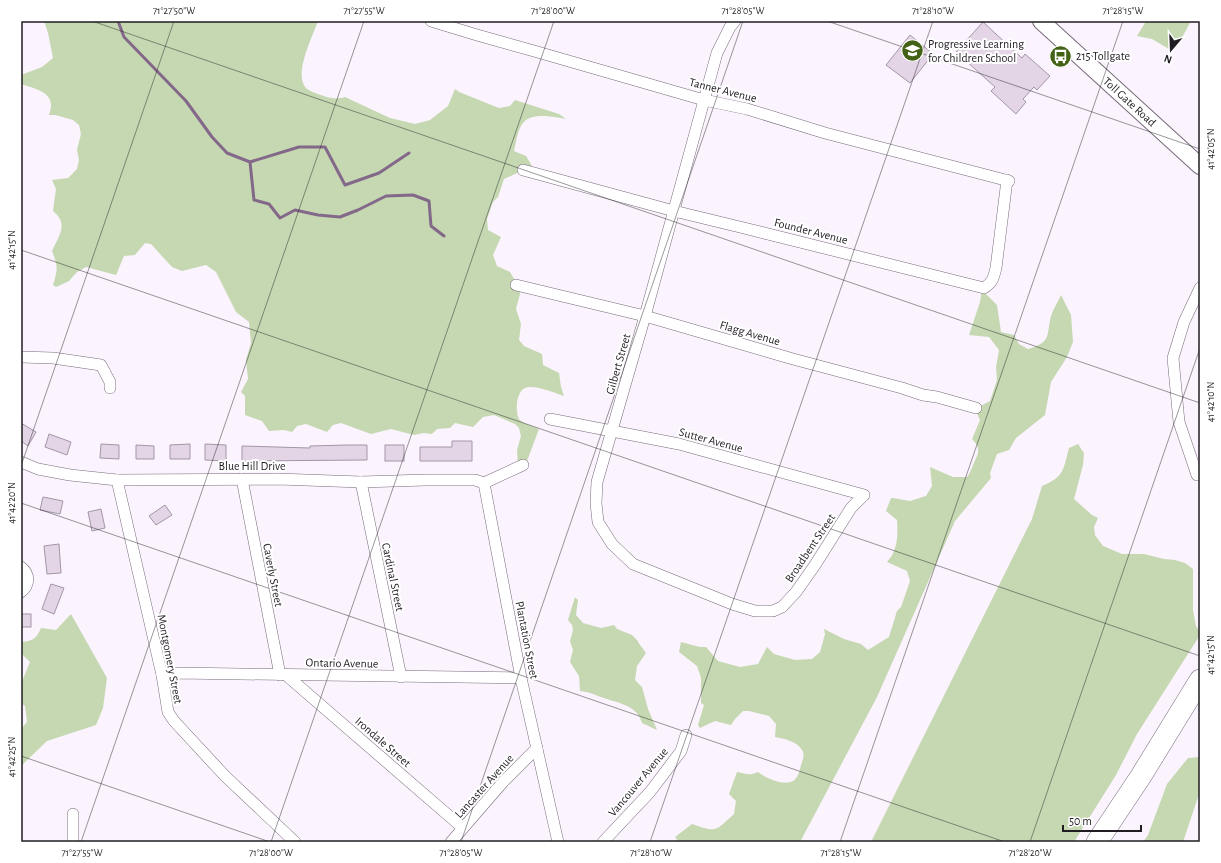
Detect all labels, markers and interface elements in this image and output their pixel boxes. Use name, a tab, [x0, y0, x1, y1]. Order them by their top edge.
text: 71°27'50"W	[153, 6, 195, 16]
text: 71°27'55"W	[343, 6, 385, 16]
text: 71°28'00"W	[531, 6, 575, 16]
text: 71°28'05"W	[722, 6, 764, 16]
text: 71°28'10"W	[912, 6, 954, 16]
text: 71°28'15"W	[1103, 6, 1144, 16]
north arrow	[1151, 30, 1191, 70]
school or university icon: Progressive Learning for Children School	[900, 38, 926, 64]
place label: Progressive Learning for Children School	[928, 38, 1024, 64]
bus stop icon: 215 Tollgate	[1048, 43, 1074, 69]
place label: 215 Tollgate	[1076, 50, 1130, 62]
text: N	[1162, 53, 1173, 65]
street label: Toll Gate Road	[1101, 75, 1158, 129]
street label: Tanner Avenue	[688, 76, 758, 104]
text: 41°42'05"N	[1206, 128, 1216, 170]
street label: Founder Avenue	[773, 216, 849, 246]
text: 41°42'15"N	[7, 230, 17, 270]
street label: Flagg Avenue	[718, 319, 782, 347]
street label: Gilbert Street	[604, 332, 632, 396]
text: 41°42'10"N	[1206, 382, 1216, 422]
street label: Sutter Avenue	[678, 426, 744, 454]
street label: Blue Hill Drive	[218, 460, 286, 472]
text: 41°42'20"N	[7, 482, 17, 524]
street label: Broadbent Street	[783, 511, 837, 584]
street label: Caverly Street	[260, 542, 285, 608]
street label: Cardinal Street	[380, 542, 406, 612]
street label: Plantation Street	[514, 600, 540, 680]
street label: Montgomery Street	[154, 613, 185, 705]
text: 41°42'15"N	[1206, 635, 1216, 675]
street label: Ontario Avenue	[306, 656, 378, 670]
street label: Irondale Street	[353, 715, 413, 769]
text: 41°42'25"N	[7, 737, 17, 777]
street label: Vancouver Avenue	[606, 745, 670, 819]
street label: Lancaster Avenue	[452, 752, 516, 820]
scale bar	[1063, 807, 1141, 833]
text: 50 m	[1069, 815, 1092, 827]
text: 71°27'55"W	[61, 848, 103, 858]
text: 71°28'00"W	[249, 848, 293, 858]
text: 71°28'05"W	[440, 848, 482, 858]
text: 71°28'10"W	[630, 848, 672, 858]
text: 71°28'15"W	[821, 848, 862, 858]
text: 71°28'20"W	[1008, 848, 1052, 858]

